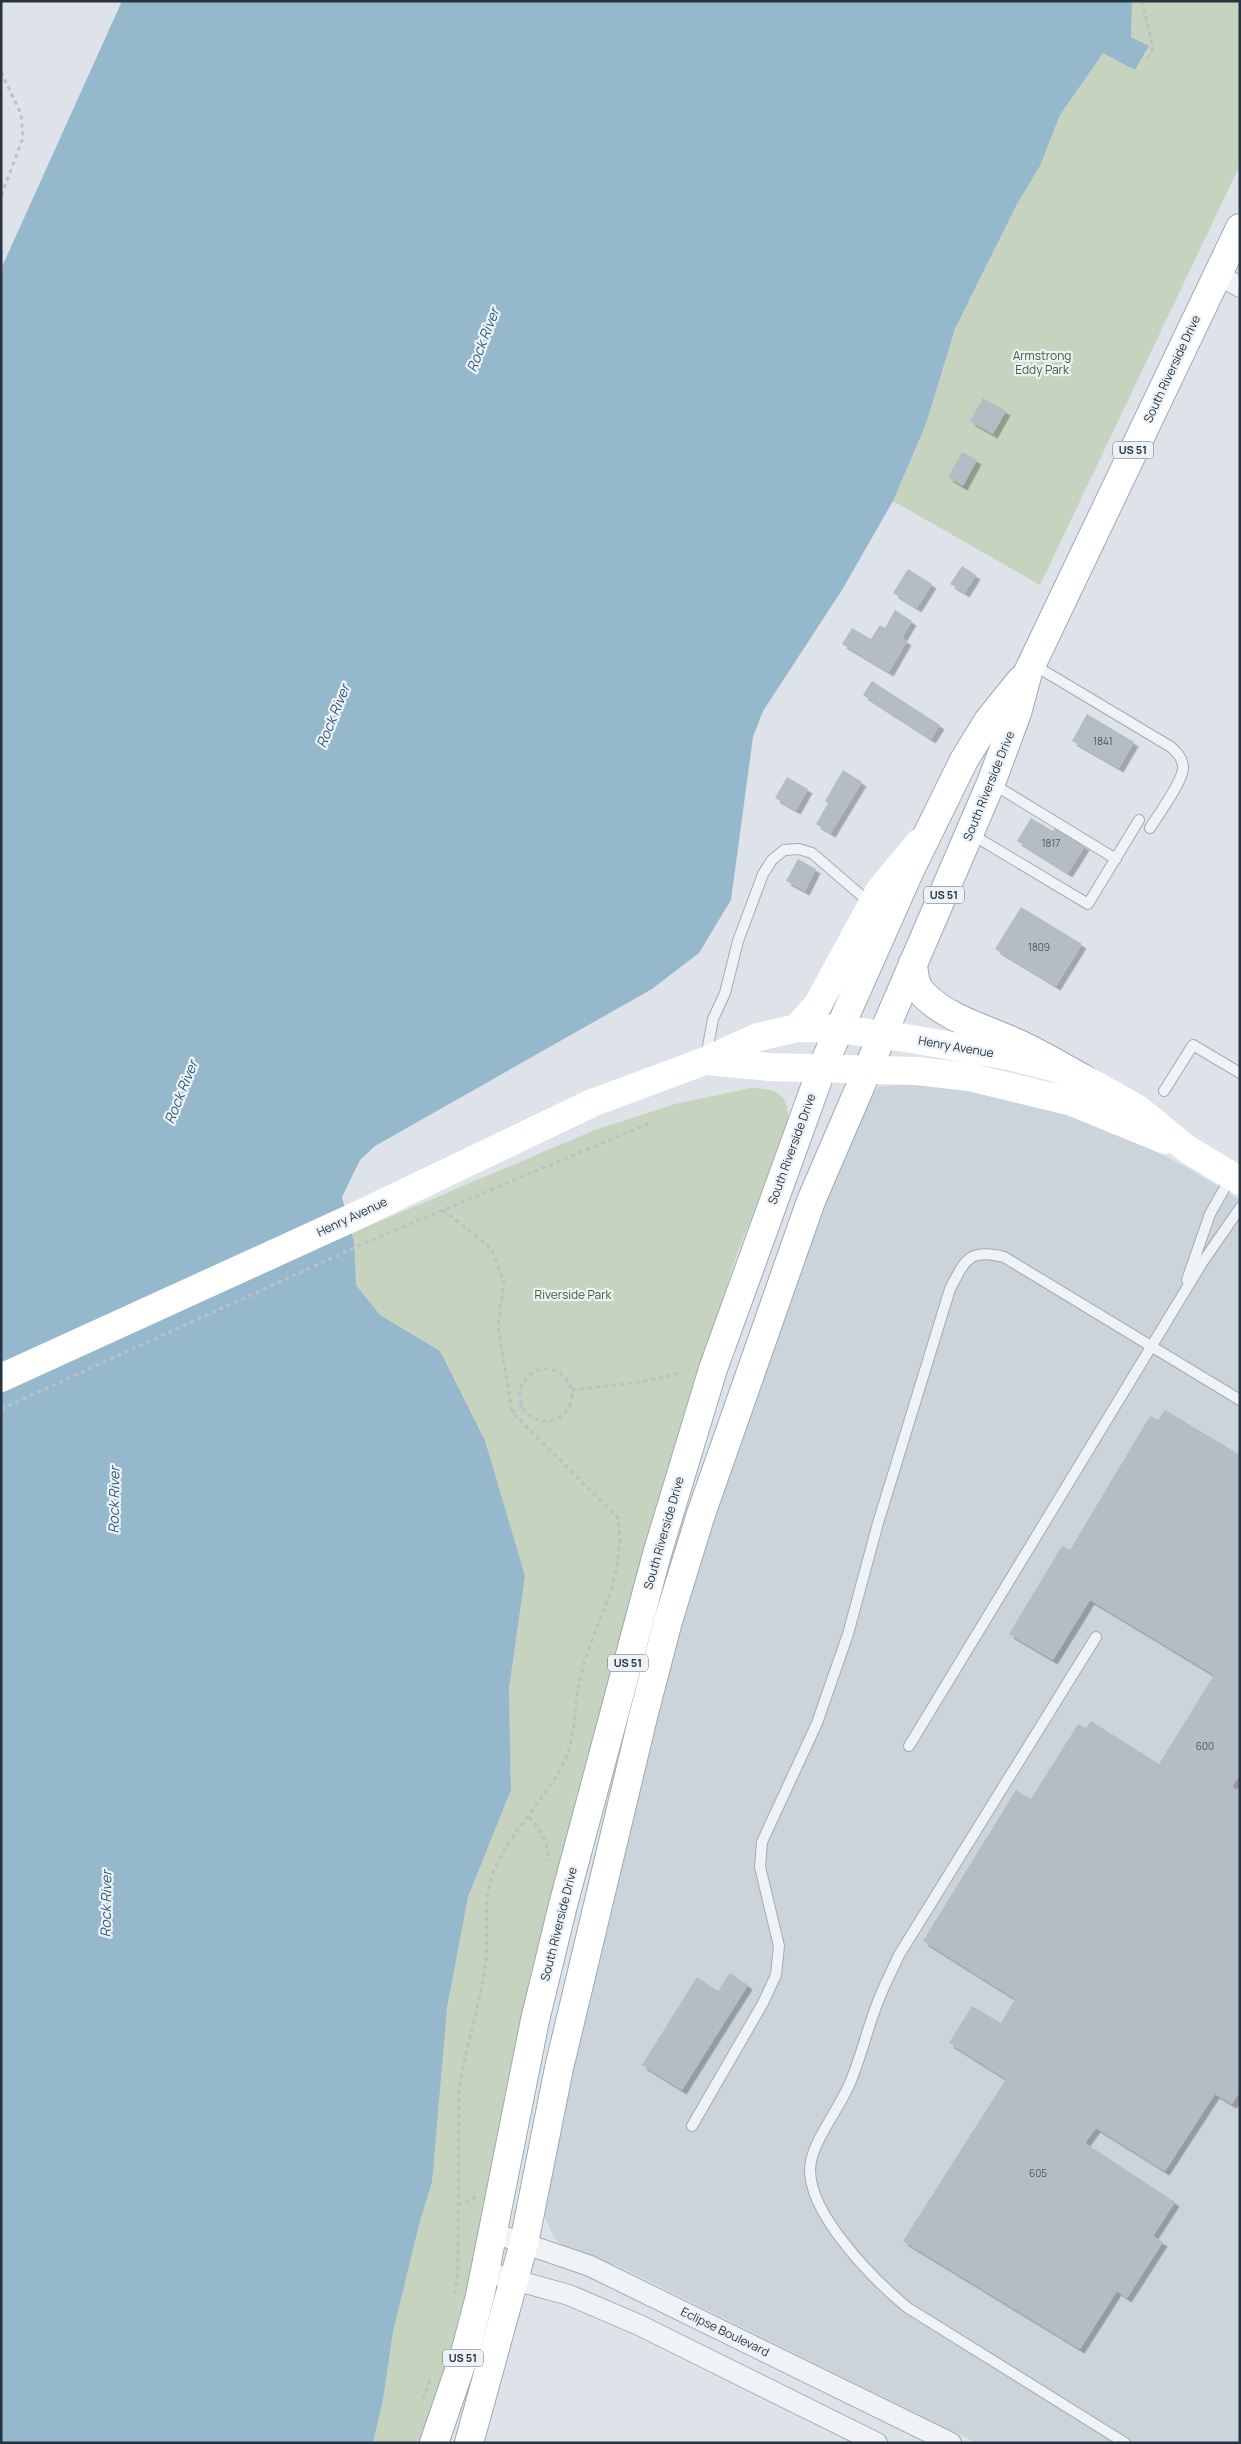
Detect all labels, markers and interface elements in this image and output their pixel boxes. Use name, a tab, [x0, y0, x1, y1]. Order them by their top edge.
water label: Rock River	[462, 303, 504, 374]
street label: South Riverside Drive	[1139, 312, 1204, 425]
park label: Armstrong Eddy Park	[1013, 347, 1071, 378]
road number: US 51	[1113, 442, 1153, 458]
water label: Rock River	[311, 679, 355, 750]
street label: South Riverside Drive	[959, 728, 1018, 843]
house number: 1841	[1093, 734, 1113, 748]
house number: 1817	[1042, 836, 1060, 850]
road number: US 51	[924, 886, 964, 904]
house number: 1809	[1028, 940, 1050, 954]
street label: Henry Avenue	[917, 1032, 995, 1061]
water label: Rock River	[159, 1055, 203, 1126]
street label: South Riverside Drive	[764, 1091, 820, 1207]
street label: Henry Avenue	[314, 1193, 390, 1240]
park label: Riverside Park	[535, 1286, 612, 1303]
water label: Rock River	[103, 1465, 124, 1534]
street label: South Riverside Drive	[639, 1474, 688, 1591]
road number: US 51	[608, 1655, 648, 1672]
house number: 600	[1196, 1739, 1214, 1753]
street label: South Riverside Drive	[536, 1865, 581, 1983]
water label: Rock River	[95, 1869, 116, 1938]
house number: 605	[1029, 2166, 1047, 2180]
street label: Eclipse Boulevard	[678, 2303, 772, 2360]
road number: US 51	[443, 2350, 483, 2366]

